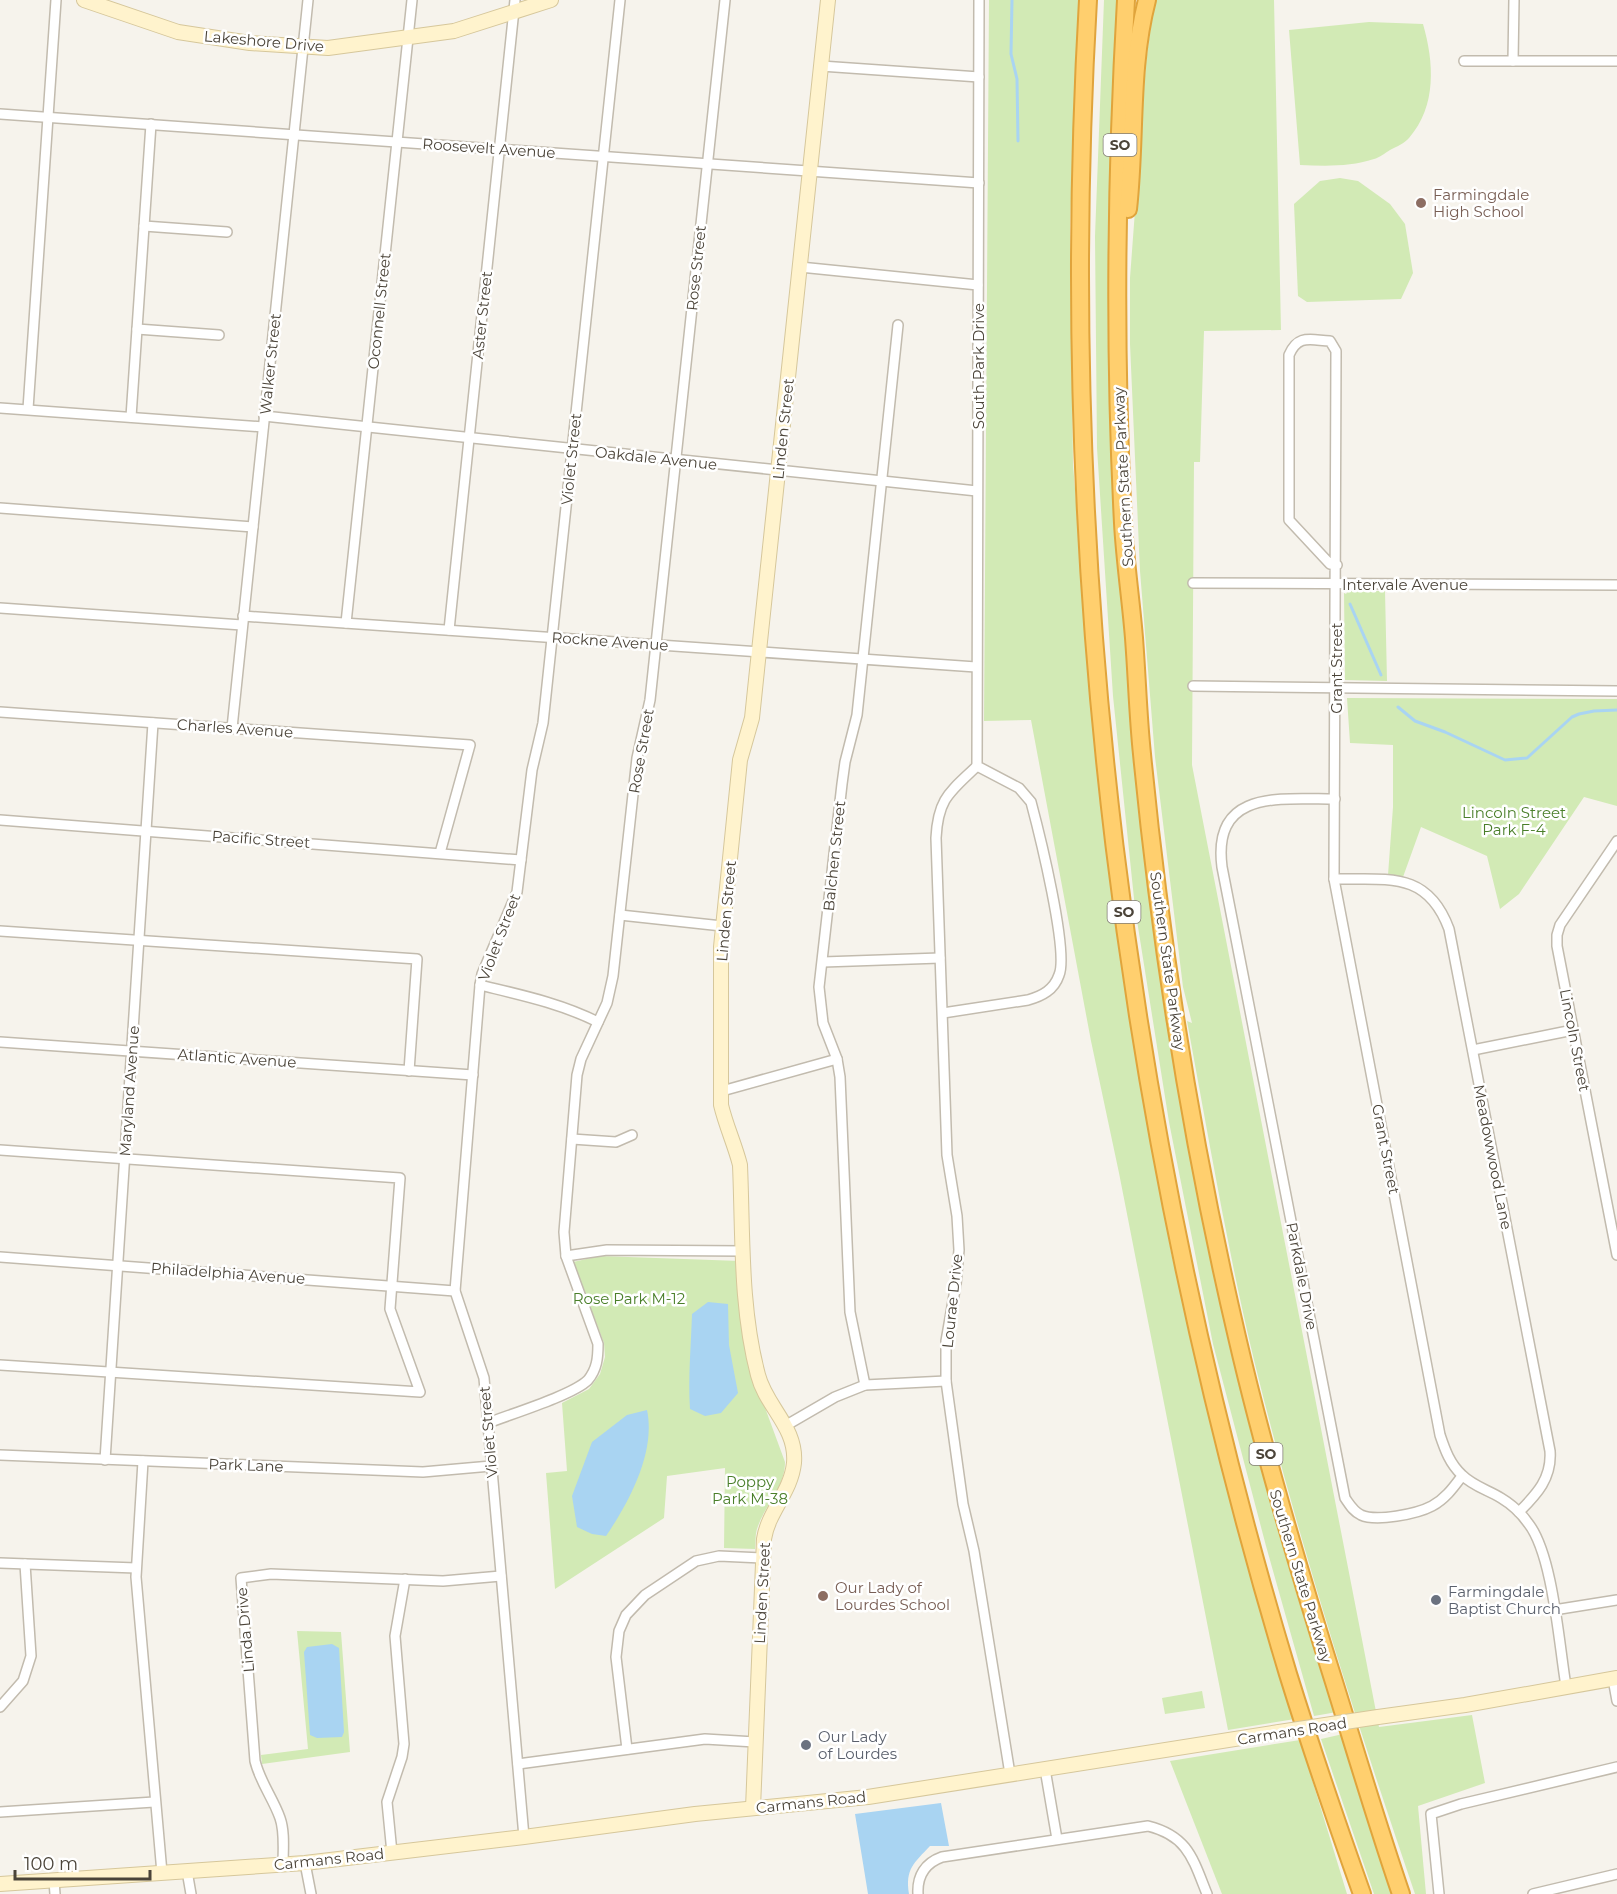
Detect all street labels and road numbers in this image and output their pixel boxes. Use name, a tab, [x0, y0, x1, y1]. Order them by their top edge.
street label: Lakeshore Drive	[203, 26, 325, 56]
street label: Roosevelt Avenue	[422, 134, 556, 162]
road number: SO	[1104, 134, 1136, 156]
street label: Rose Street	[682, 224, 710, 312]
street label: Oconnell Street	[363, 252, 395, 370]
street label: Aster Street	[468, 270, 496, 360]
street label: South Park Drive	[969, 303, 988, 429]
street label: Walker Street	[255, 312, 285, 416]
street label: Linden Street	[768, 377, 798, 481]
street label: Southern State Parkway	[1109, 386, 1137, 567]
street label: Violet Street	[557, 412, 585, 506]
street label: Oakdale Avenue	[594, 442, 718, 474]
street label: Intervale Avenue	[1342, 575, 1468, 594]
street label: Grant Street	[1327, 622, 1346, 714]
street label: Rockne Avenue	[551, 627, 669, 655]
street label: Rose Street	[624, 707, 658, 795]
street label: Charles Avenue	[176, 714, 294, 742]
street label: Balchen Street	[819, 800, 849, 912]
street label: Pacific Street	[211, 826, 311, 852]
street label: Linden Street	[712, 860, 740, 962]
street label: Southern State Parkway	[1146, 871, 1190, 1052]
street label: Violet Street	[474, 891, 524, 983]
road number: SO	[1108, 901, 1140, 923]
street label: Lincoln Street	[1556, 987, 1594, 1093]
street label: Maryland Avenue	[115, 1025, 143, 1157]
street label: Atlantic Avenue	[177, 1044, 297, 1072]
street label: Meadowwood Lane	[1470, 1083, 1516, 1231]
street label: Grant Street	[1368, 1102, 1404, 1196]
street label: Parkdale Drive	[1282, 1221, 1322, 1331]
street label: Lourae Drive	[938, 1253, 966, 1349]
street label: Philadelphia Avenue	[150, 1258, 306, 1288]
street label: Violet Street	[475, 1385, 501, 1479]
road number: SO	[1250, 1443, 1282, 1465]
street label: Park Lane	[208, 1454, 284, 1476]
street label: Southern State Parkway	[1266, 1487, 1337, 1666]
street label: Linden Street	[750, 1542, 774, 1644]
street label: Linda Drive	[232, 1587, 258, 1673]
street label: Carmans Road	[1236, 1713, 1348, 1749]
street label: Carmans Road	[755, 1787, 867, 1817]
street label: Carmans Road	[273, 1844, 385, 1874]

